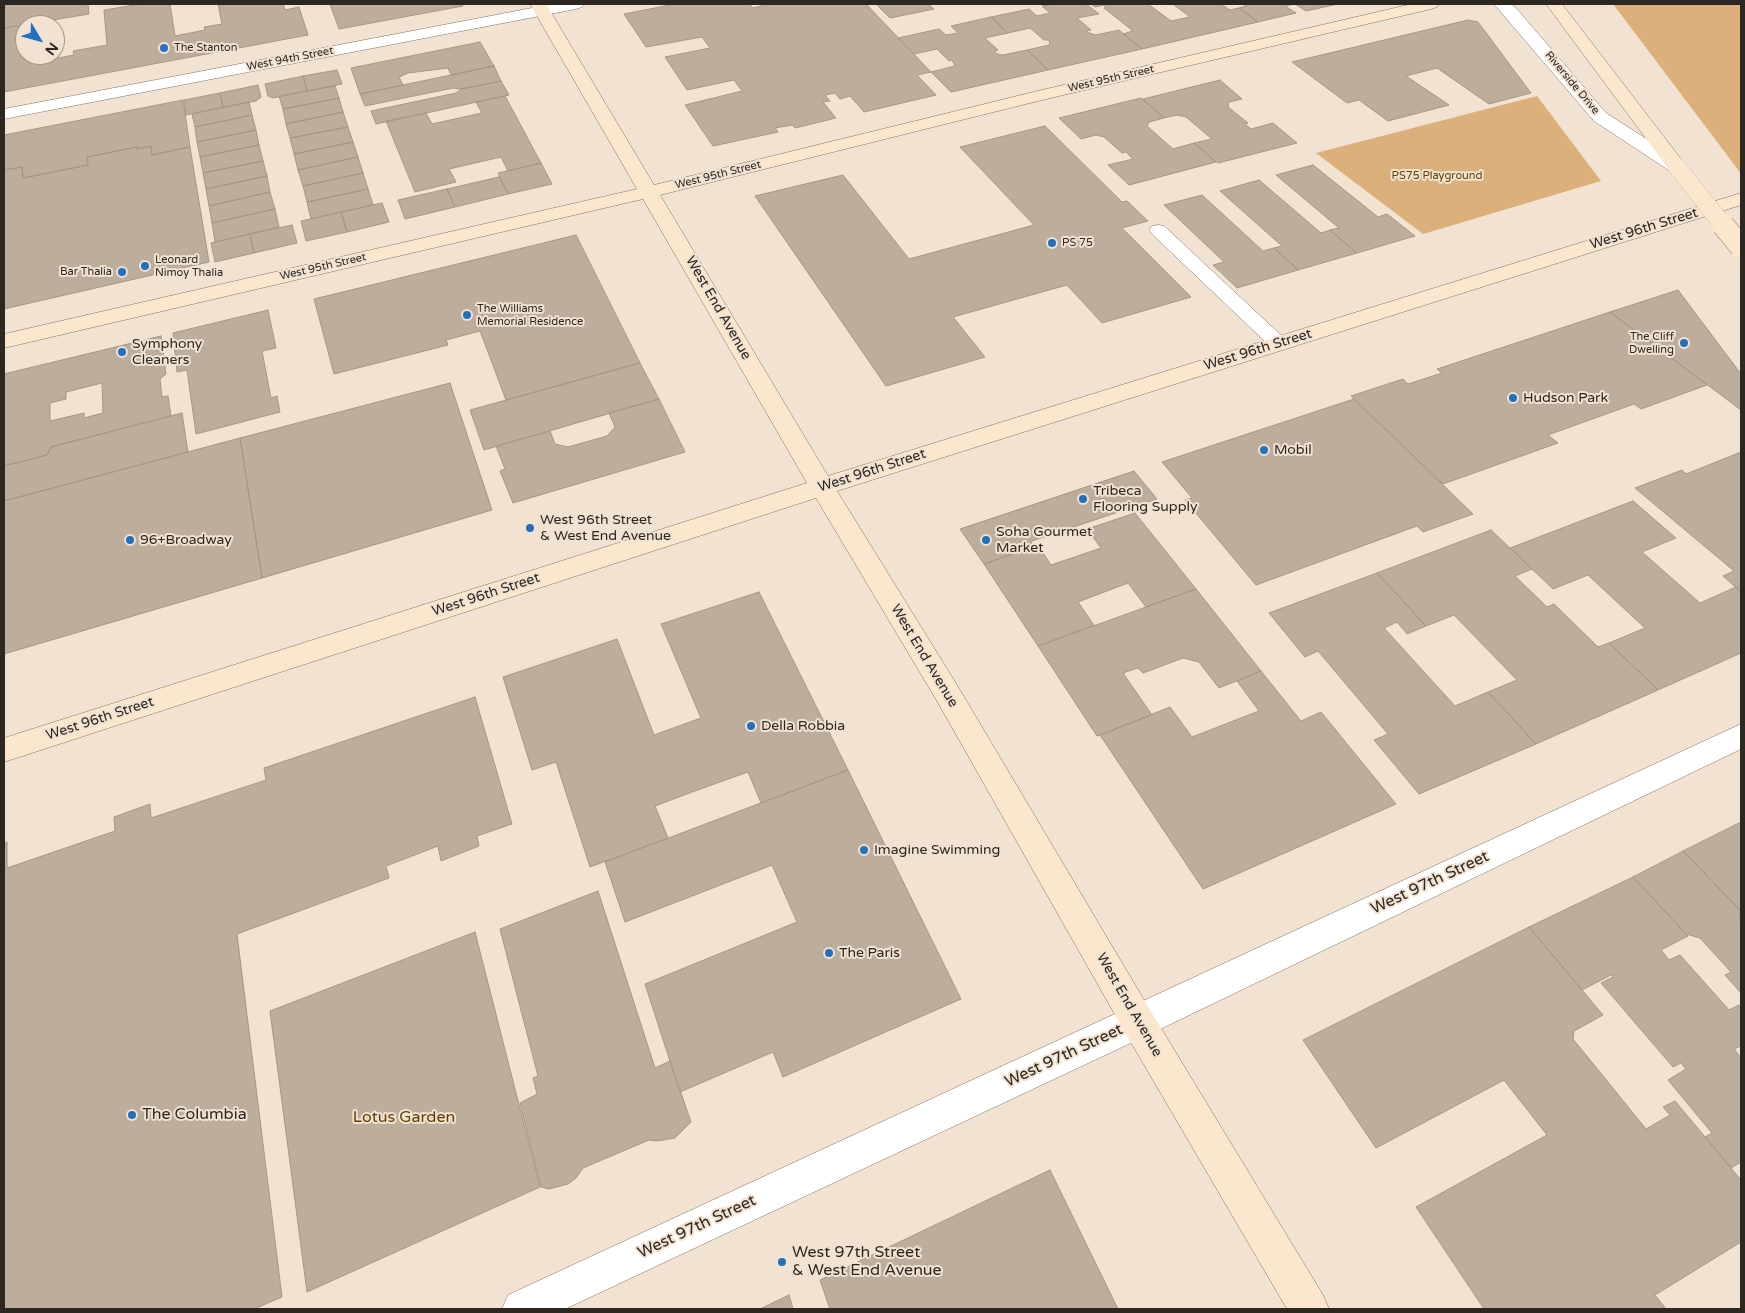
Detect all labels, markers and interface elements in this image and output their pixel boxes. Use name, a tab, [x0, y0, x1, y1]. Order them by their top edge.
north arrow	[15, 15, 65, 65]
text: N	[41, 39, 62, 58]
place label: The Stanton	[174, 41, 237, 55]
marker: The Stanton	[158, 42, 170, 54]
street label: West 94th Street	[245, 44, 335, 74]
street label: Riverside Drive	[1542, 49, 1602, 117]
street label: West 95th Street	[1067, 63, 1155, 95]
street label: West 95th Street	[674, 158, 762, 192]
park label: PS75 Playground	[1392, 169, 1482, 183]
street label: West 96th Street	[1588, 205, 1700, 253]
place label: PS 75	[1062, 236, 1093, 250]
marker: PS 75	[1046, 237, 1058, 249]
street label: West 95th Street	[279, 251, 367, 283]
place label: Leonard Nimoy Thalia	[155, 253, 223, 279]
street label: West End Avenue	[681, 253, 755, 363]
marker: Leonard Nimoy Thalia	[139, 260, 151, 272]
place label: Bar Thalia	[60, 265, 112, 279]
marker: Bar Thalia	[116, 266, 128, 278]
place label: The Williams Memorial Residence	[477, 302, 583, 328]
marker: The Williams Memorial Residence	[461, 309, 473, 321]
street label: West 96th Street	[1202, 326, 1314, 374]
place label: The Cliff Dwelling	[1629, 330, 1674, 356]
place label: Symphony Cleaners	[132, 336, 202, 368]
marker: The Cliff Dwelling	[1678, 337, 1690, 349]
marker: Symphony Cleaners	[116, 346, 128, 358]
place label: Hudson Park	[1523, 390, 1608, 406]
marker: Hudson Park	[1507, 392, 1519, 404]
place label: Mobil	[1274, 442, 1312, 458]
marker: Mobil	[1258, 444, 1270, 456]
street label: West 96th Street	[816, 446, 928, 496]
place label: Tribeca Flooring Supply	[1093, 483, 1197, 516]
marker: Tribeca Flooring Supply	[1077, 493, 1089, 505]
place label: West 96th Street & West End Avenue	[540, 512, 671, 544]
marker: West 96th Street & West End Avenue	[524, 522, 536, 534]
place label: Soha Gourmet Market	[996, 524, 1092, 556]
place label: 96+Broadway	[140, 532, 232, 548]
marker: 96+Broadway	[124, 534, 136, 546]
marker: Soha Gourmet Market	[980, 534, 992, 546]
street label: West 96th Street	[430, 570, 542, 620]
street label: West End Avenue	[887, 602, 961, 710]
street label: West 96th Street	[44, 694, 156, 744]
place label: Della Robbia	[761, 718, 845, 734]
marker: Della Robbia	[745, 720, 757, 732]
place label: Imagine Swimming	[874, 842, 1000, 858]
marker: Imagine Swimming	[858, 844, 870, 856]
street label: West 97th Street	[1368, 847, 1492, 919]
place label: The Paris	[839, 945, 900, 961]
marker: The Paris	[823, 947, 835, 959]
street label: West End Avenue	[1092, 950, 1166, 1060]
street label: West 97th Street	[1002, 1020, 1126, 1092]
place label: The Columbia	[142, 1105, 247, 1125]
park label: Lotus Garden	[353, 1108, 455, 1128]
marker: The Columbia	[126, 1109, 138, 1121]
street label: West 97th Street	[635, 1191, 759, 1263]
place label: West 97th Street & West End Avenue	[792, 1243, 942, 1281]
marker: West 97th Street & West End Avenue	[776, 1256, 788, 1268]

